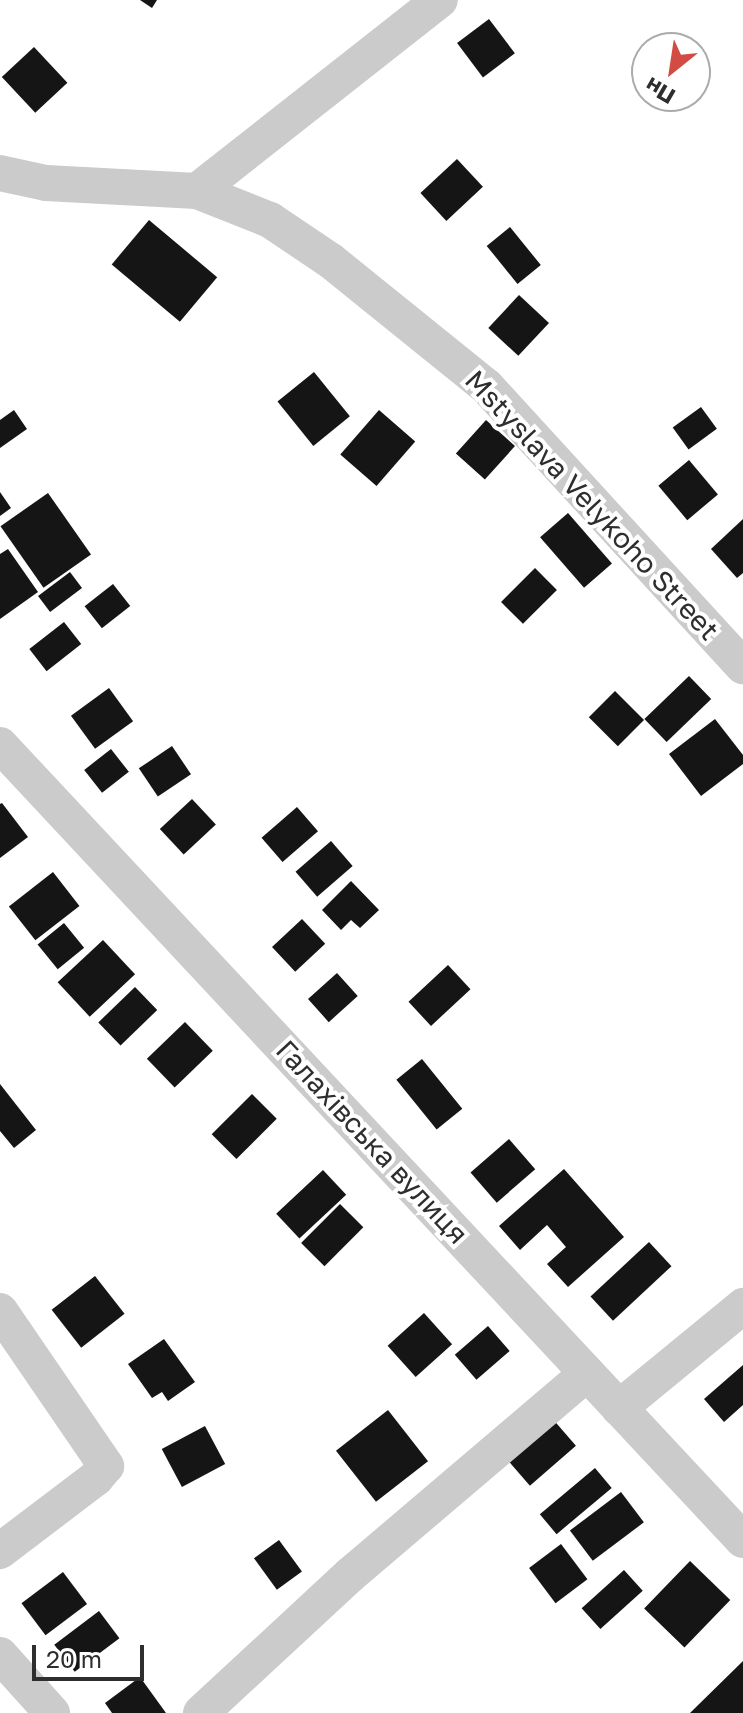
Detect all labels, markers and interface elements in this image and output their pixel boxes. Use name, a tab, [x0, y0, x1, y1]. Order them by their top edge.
north arrow	[631, 32, 711, 112]
text: Пн	[640, 72, 679, 111]
street label: Mstyslava Velykoho Street	[458, 363, 726, 647]
street label: Галахівська вулиця	[269, 1033, 475, 1251]
scale bar	[36, 1629, 148, 1679]
text: 20 m	[46, 1644, 102, 1673]

